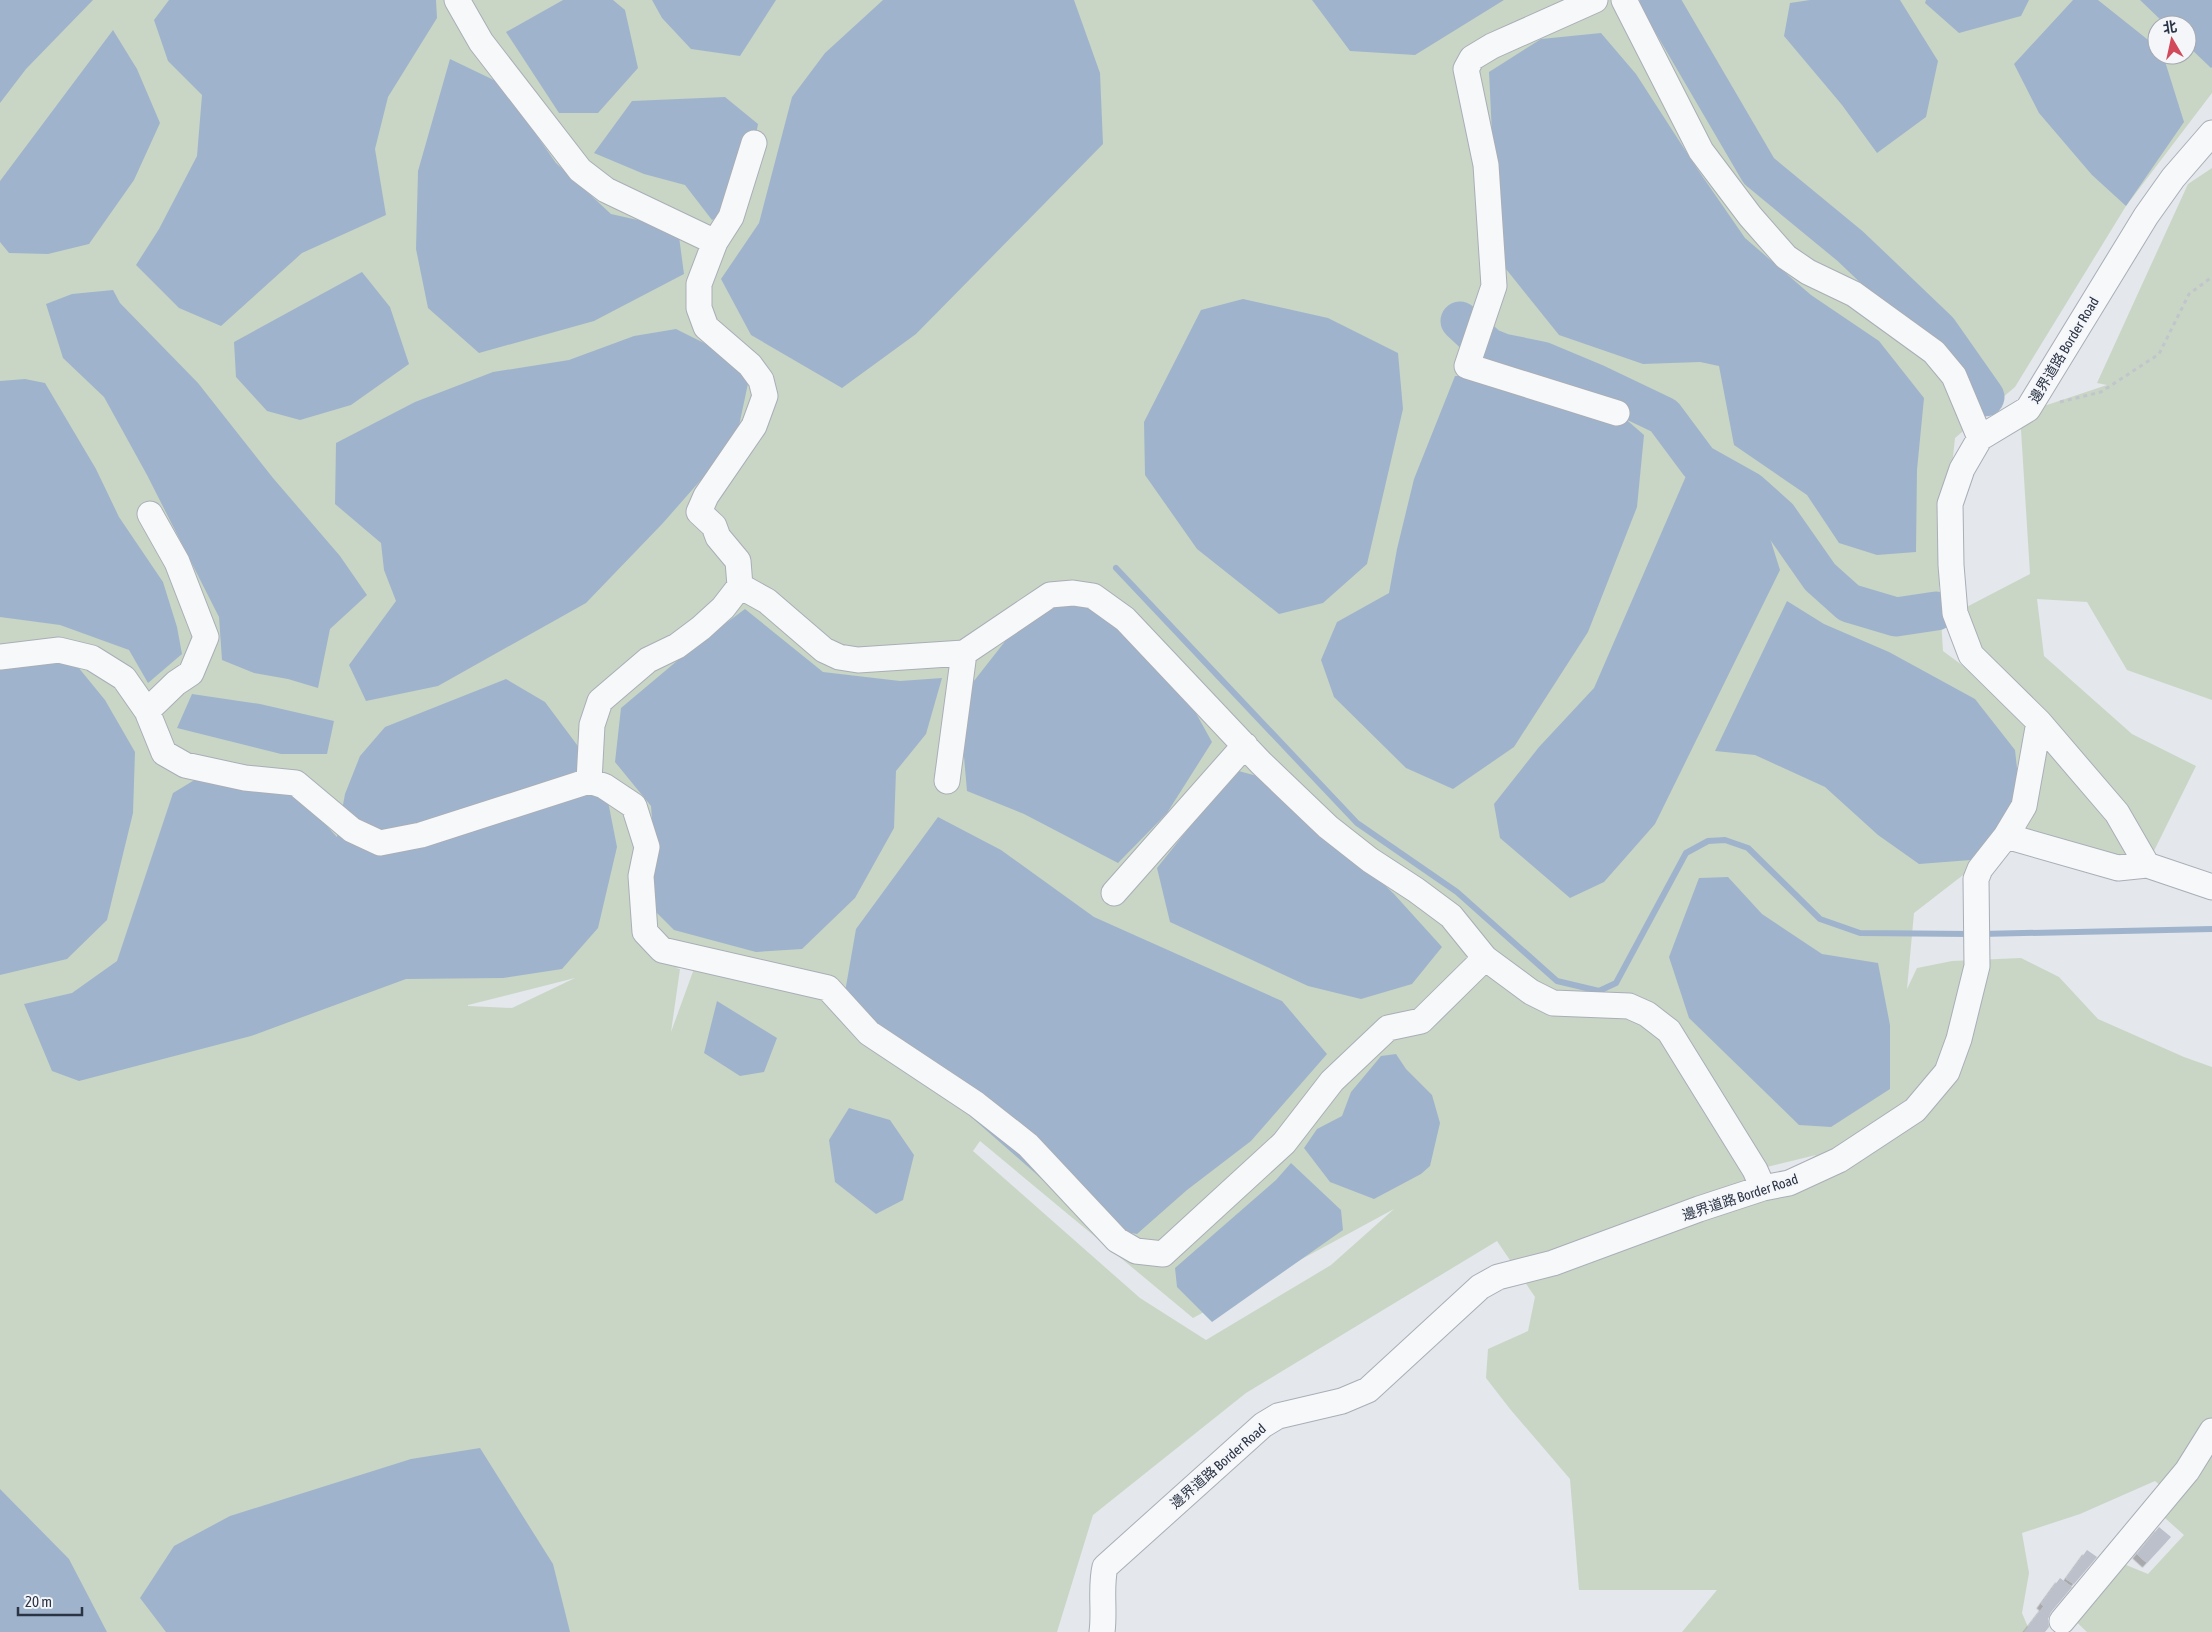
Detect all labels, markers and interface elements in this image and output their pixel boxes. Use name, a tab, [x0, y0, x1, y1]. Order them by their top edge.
north arrow	[2147, 15, 2197, 65]
text: 北	[2162, 18, 2178, 36]
street label: 邊界道路 Border Road	[2026, 294, 2102, 406]
street label: 邊界道路 Border Road	[1680, 1171, 1800, 1223]
street label: 邊界道路 Border Road	[1167, 1420, 1269, 1512]
scale bar	[18, 1584, 81, 1616]
text: 20 m	[25, 1593, 52, 1610]

